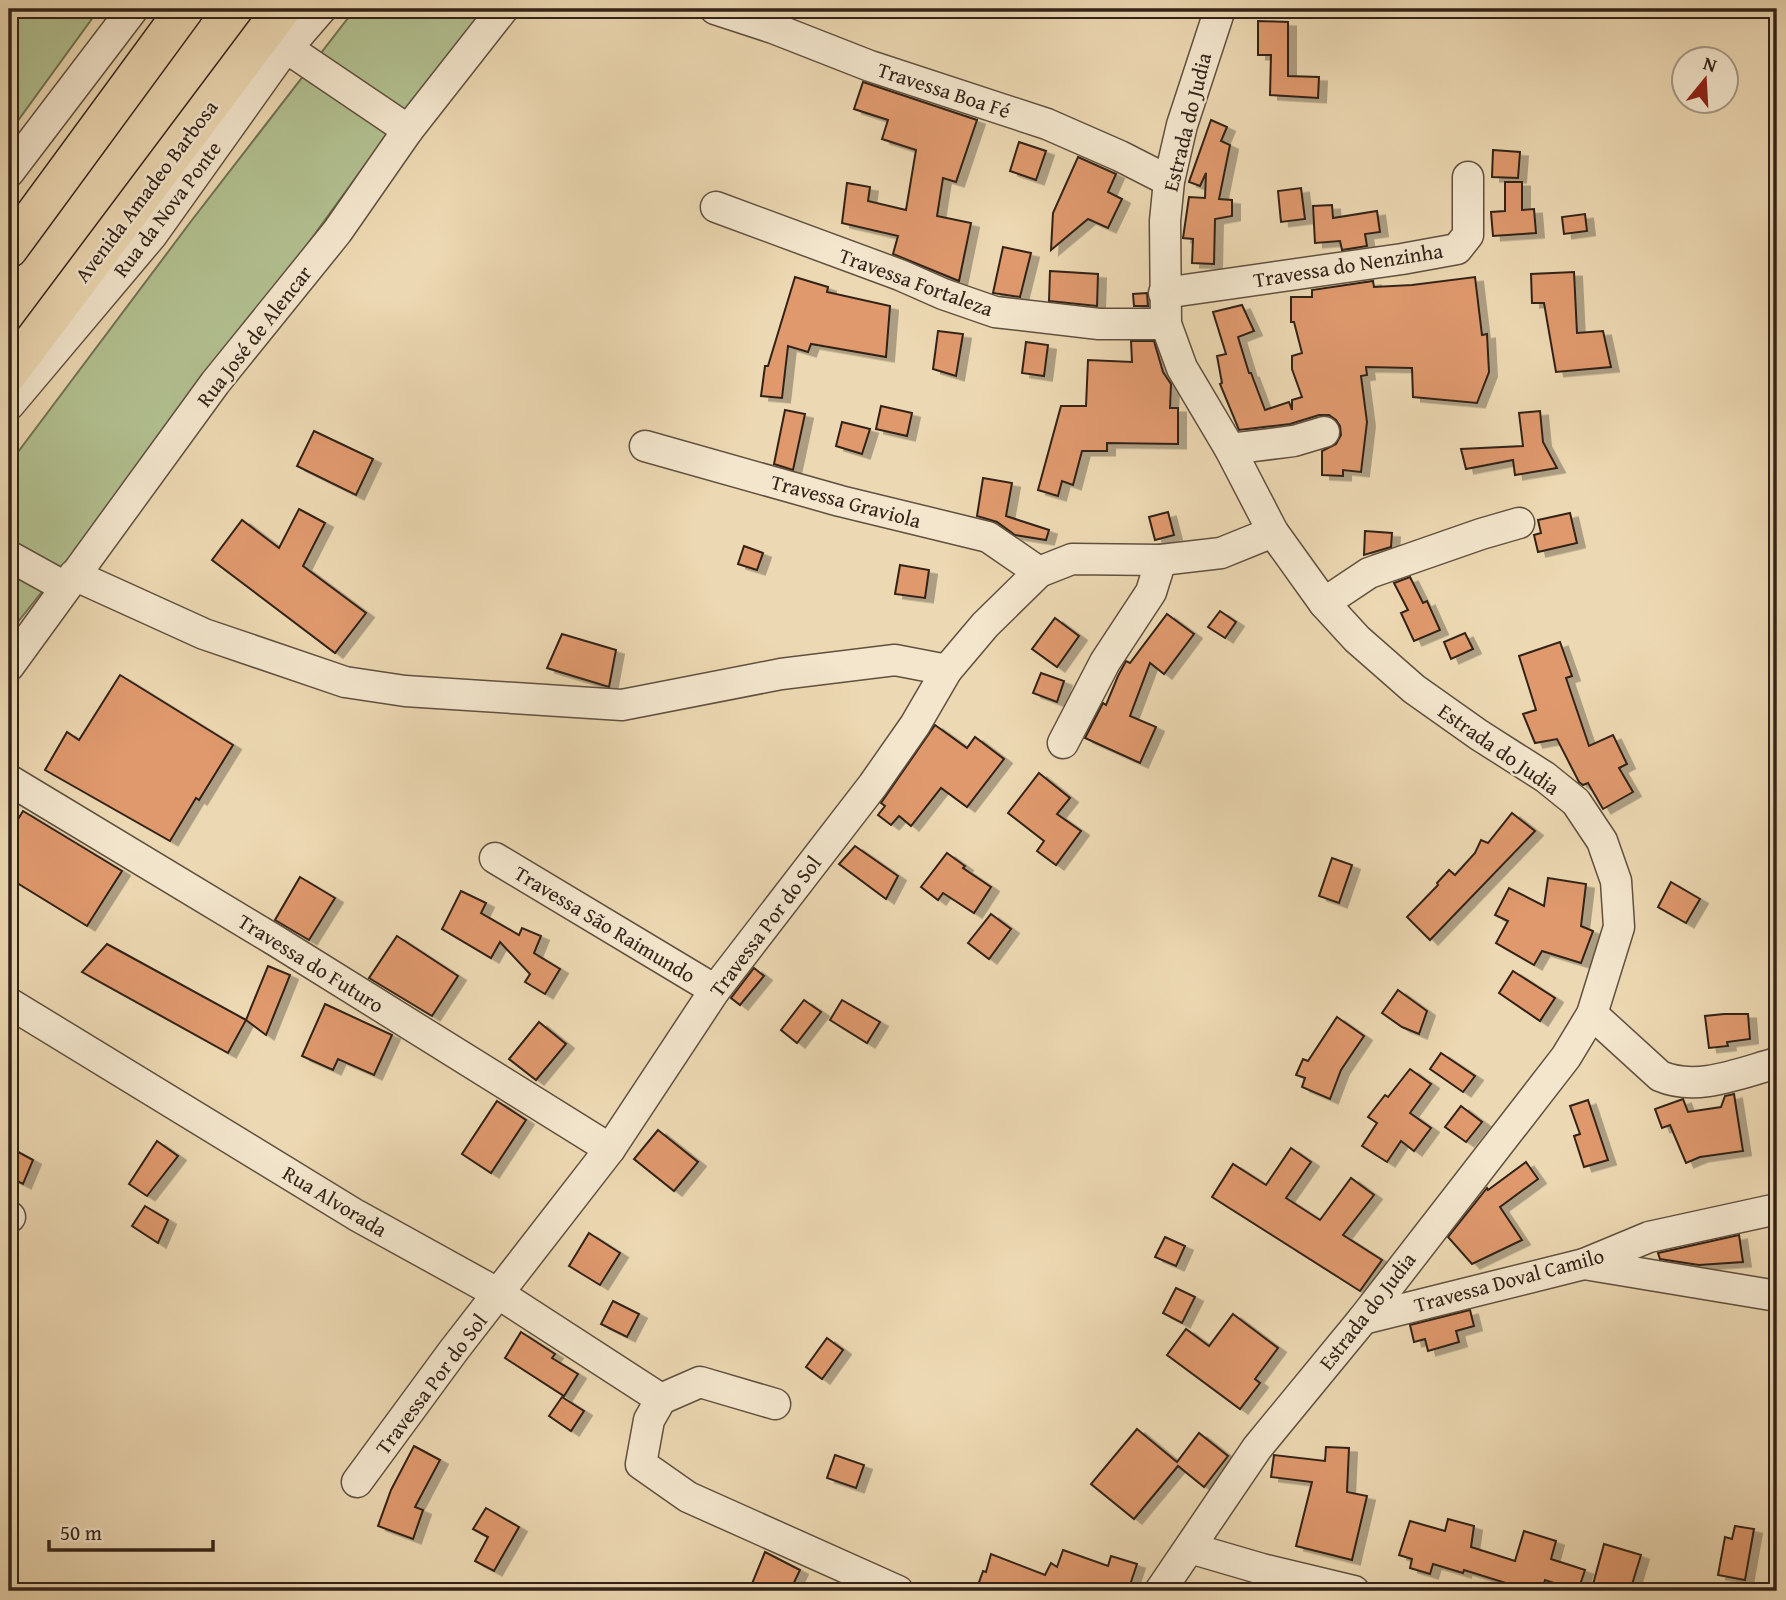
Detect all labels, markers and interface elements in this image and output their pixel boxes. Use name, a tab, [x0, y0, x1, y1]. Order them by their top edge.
north arrow	[1670, 46, 1740, 116]
street label: Estrada do Judia	[1155, 49, 1219, 195]
text: N	[1700, 49, 1721, 79]
street label: Travessa Boa Fé	[874, 54, 1015, 126]
street label: Avenida Amadeo Barbosa	[67, 93, 225, 289]
street label: Rua da Nova Ponte	[105, 134, 229, 284]
street label: Travessa do Nenzinha	[1251, 235, 1445, 295]
street label: Travessa Fortaleza	[835, 240, 997, 324]
street label: Rua José de Alencar	[189, 258, 319, 413]
street label: Travessa Graviola	[768, 466, 925, 536]
street label: Estrada do Judia	[1432, 696, 1566, 802]
street label: Travessa Por do Sol	[702, 849, 828, 1003]
street label: Travessa São Raimundo	[509, 858, 701, 990]
street label: Travessa do Futuro	[232, 906, 390, 1020]
street label: Rua Alvorada	[277, 1158, 393, 1244]
street label: Travessa Doval Camilo	[1411, 1240, 1607, 1320]
street label: Estrada do Judia	[1311, 1245, 1423, 1377]
street label: Travessa Por do Sol	[368, 1307, 494, 1461]
scale bar	[49, 1509, 214, 1553]
text: 50 m	[60, 1517, 102, 1548]

